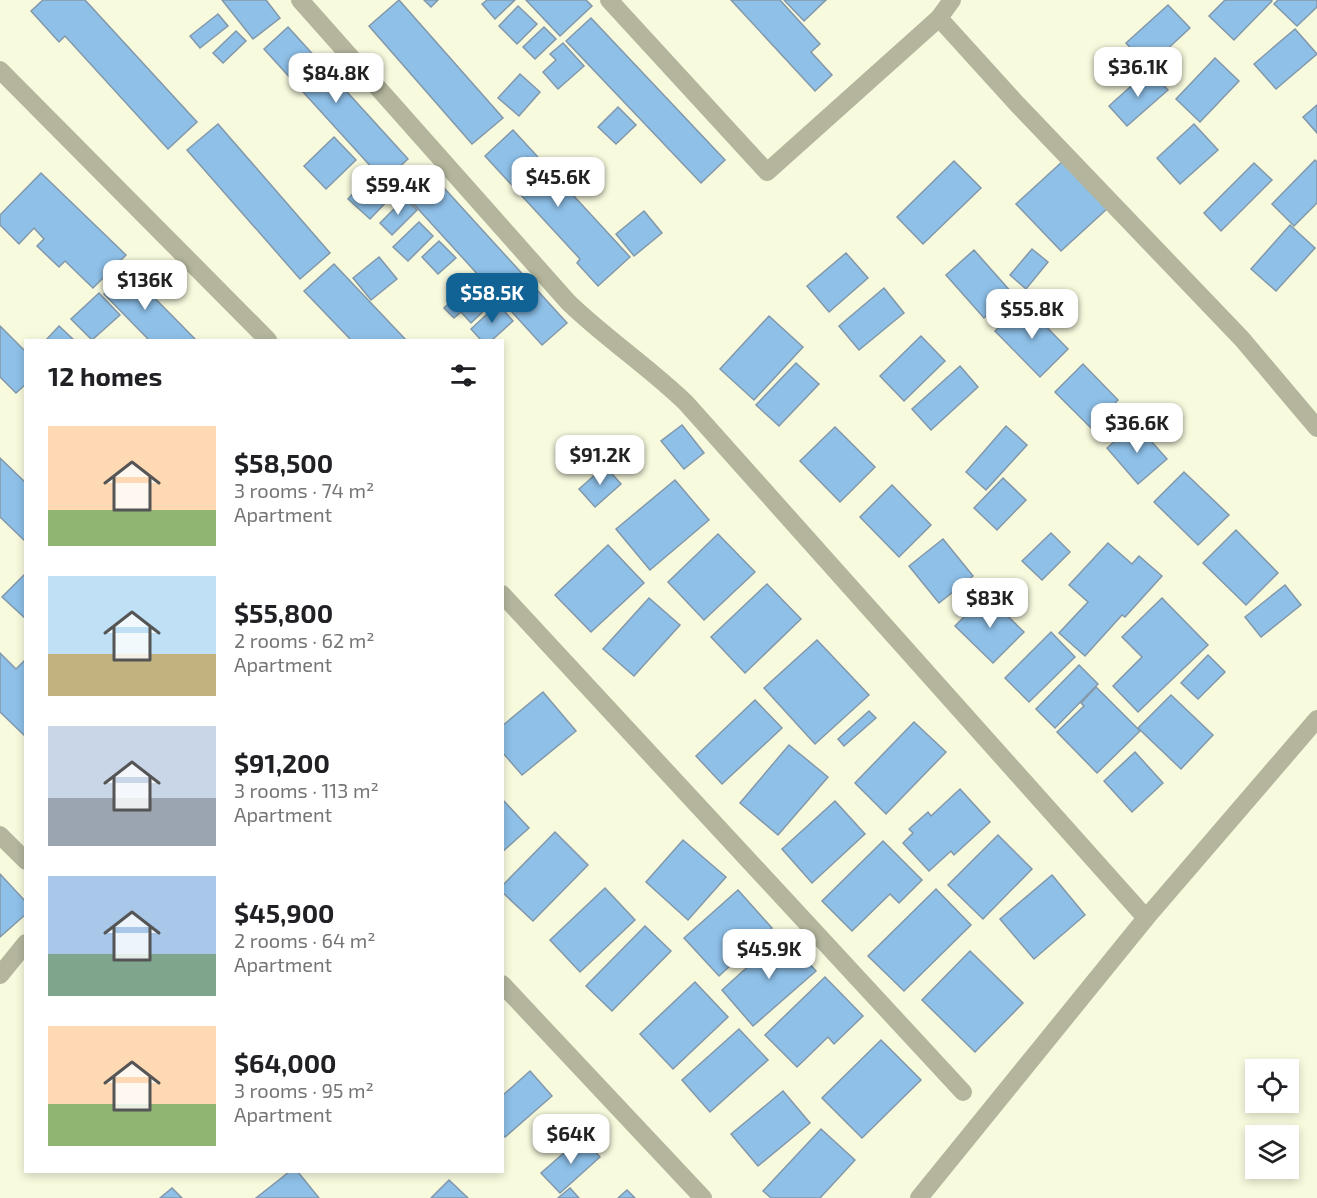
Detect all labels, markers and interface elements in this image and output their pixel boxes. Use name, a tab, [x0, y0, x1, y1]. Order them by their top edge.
pin: $36.1K	[1089, 47, 1187, 98]
pin: $84.8K	[287, 53, 385, 104]
text: $36.1K	[1108, 54, 1168, 78]
text: $84.8K	[303, 60, 369, 84]
pin: $45.6K	[509, 157, 607, 208]
text: $45.6K	[526, 164, 590, 188]
pin: $59.4K	[349, 165, 447, 216]
text: $59.4K	[366, 172, 430, 196]
pin: $136K	[103, 260, 187, 311]
text: $136K	[117, 267, 173, 291]
pin: $58.5K	[443, 273, 541, 324]
text: $58.5K	[460, 280, 524, 304]
pin: $55.8K	[983, 289, 1081, 340]
text: $55.8K	[1000, 296, 1064, 320]
icon: filters	[447, 359, 480, 392]
text: 12 homes	[48, 360, 162, 391]
pin: $36.6K	[1088, 403, 1186, 454]
text: $36.6K	[1105, 410, 1169, 434]
pin: $91.2K	[551, 435, 649, 486]
text: $91.2K	[569, 442, 631, 466]
text: $58,500	[234, 447, 333, 478]
icon: home	[96, 450, 168, 522]
text: 3 rooms · 74 m²	[234, 478, 374, 502]
text: Apartment	[234, 502, 332, 526]
pin: $83K	[954, 578, 1026, 629]
text: $83K	[966, 585, 1014, 609]
text: $55,800	[234, 597, 333, 628]
icon: home	[96, 600, 168, 672]
text: 2 rooms · 62 m²	[234, 628, 374, 652]
text: Apartment	[234, 652, 332, 676]
text: $91,200	[234, 747, 330, 778]
icon: home	[96, 750, 168, 822]
text: 3 rooms · 113 m²	[234, 778, 379, 802]
text: Apartment	[234, 802, 332, 826]
text: $45,900	[234, 897, 334, 928]
icon: home	[96, 900, 168, 972]
text: 2 rooms · 64 m²	[234, 928, 376, 952]
pin: $45.9K	[720, 929, 818, 980]
text: $45.9K	[737, 936, 801, 960]
text: Apartment	[234, 952, 332, 976]
text: $64,000	[234, 1047, 337, 1078]
icon: home	[96, 1050, 168, 1122]
map controls	[1245, 1059, 1299, 1179]
button: locate	[1245, 1059, 1299, 1113]
text: 3 rooms · 95 m²	[234, 1078, 374, 1102]
text: Apartment	[234, 1102, 332, 1126]
pin: $64K	[535, 1114, 607, 1165]
text: $64K	[547, 1121, 595, 1145]
button: layers	[1245, 1125, 1299, 1179]

